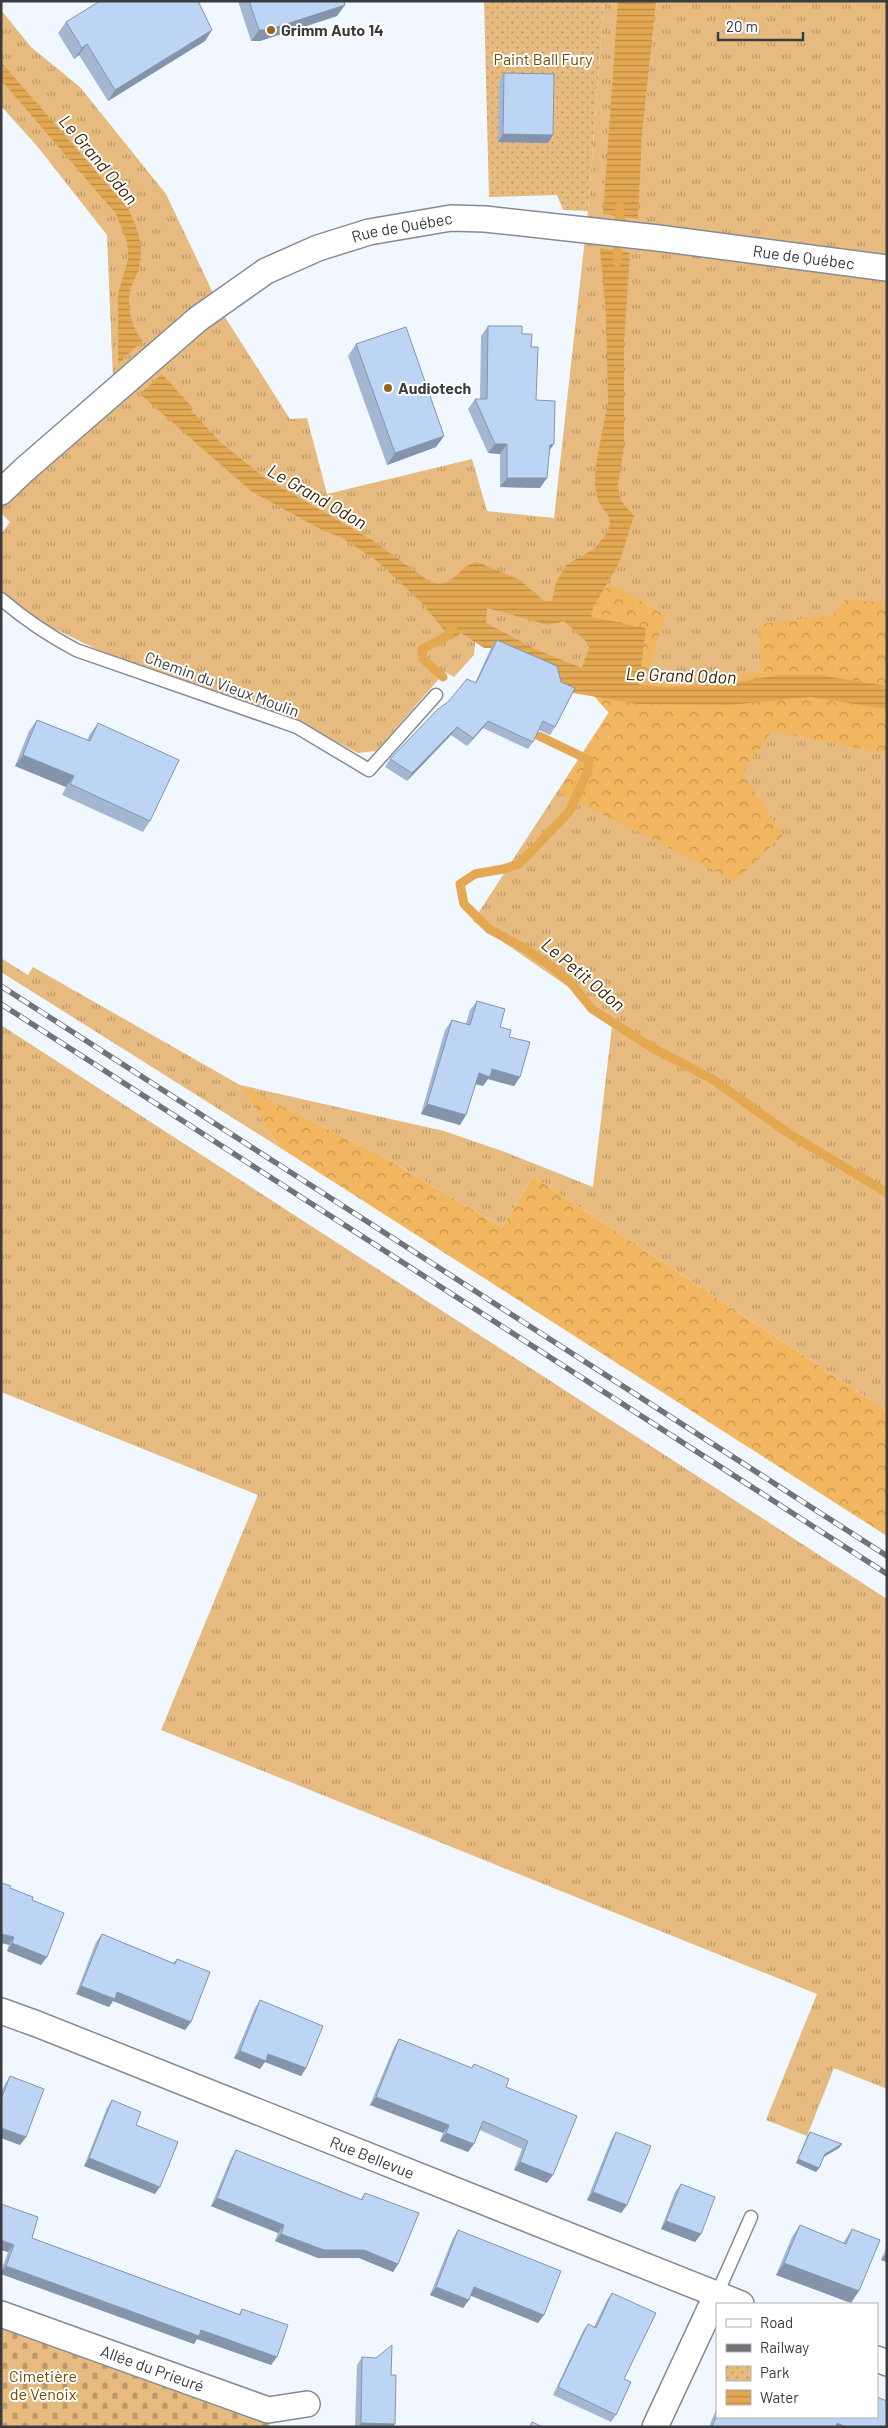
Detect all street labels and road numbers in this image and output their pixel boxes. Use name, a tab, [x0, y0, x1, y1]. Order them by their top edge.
street label: Rue de Québec	[349, 208, 454, 246]
street label: Rue de Québec	[752, 241, 856, 273]
street label: Chemin du Vieux Moulin	[142, 647, 302, 720]
street label: Rue Bellevue	[327, 2132, 417, 2182]
street label: Allée du Prieuré	[98, 2341, 207, 2395]

